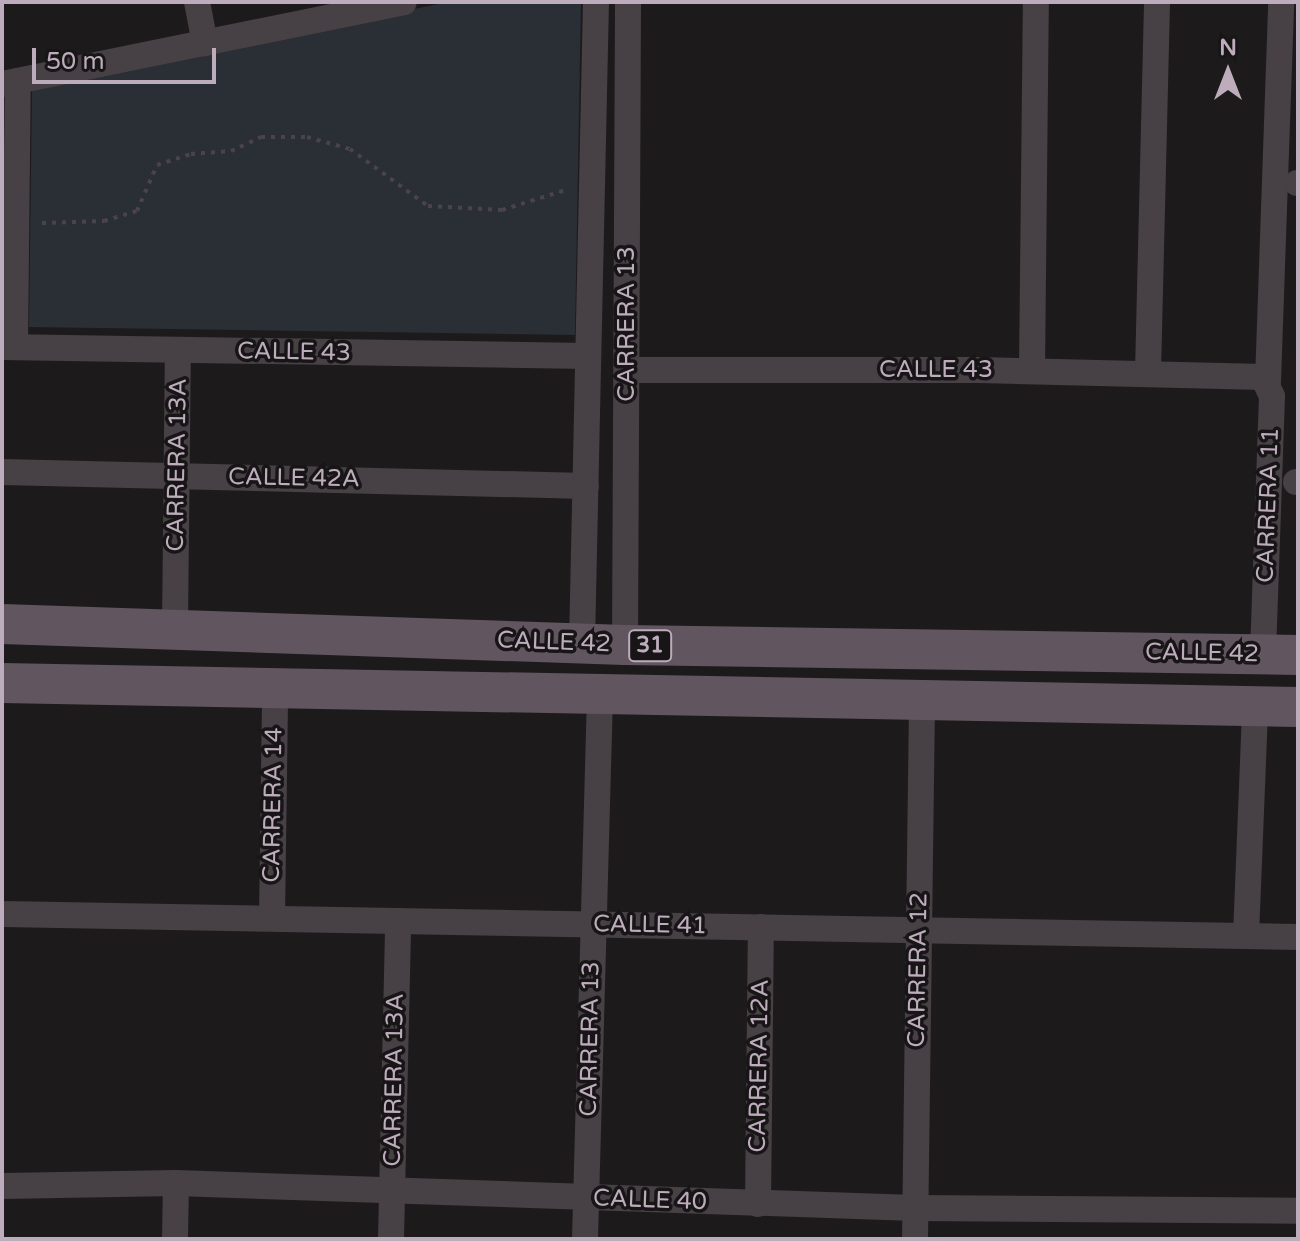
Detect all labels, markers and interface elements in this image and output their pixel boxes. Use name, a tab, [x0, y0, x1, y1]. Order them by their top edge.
scale bar	[36, 32, 220, 82]
north arrow	[1188, 32, 1268, 112]
text: N	[1219, 35, 1237, 61]
text: 50 m	[46, 47, 104, 76]
street label: CARRERA 13	[613, 246, 641, 402]
street label: CALLE 43	[237, 337, 351, 367]
street label: CALLE 43	[879, 356, 993, 384]
street label: CARRERA 13A	[161, 378, 193, 552]
street label: CARRERA 11	[1251, 427, 1285, 583]
street label: CALLE 42A	[228, 462, 360, 494]
street label: CALLE 42	[497, 626, 611, 658]
road number: 31	[628, 628, 672, 664]
street label: CALLE 42	[1145, 638, 1259, 668]
street label: CARRERA 14	[257, 727, 289, 883]
street label: CARRERA 12	[902, 892, 934, 1048]
street label: CALLE 41	[593, 910, 707, 940]
street label: CARRERA 13	[574, 961, 606, 1117]
street label: CARRERA 12A	[743, 979, 775, 1153]
street label: CARRERA 13A	[378, 993, 410, 1167]
street label: CALLE 40	[593, 1184, 707, 1216]

